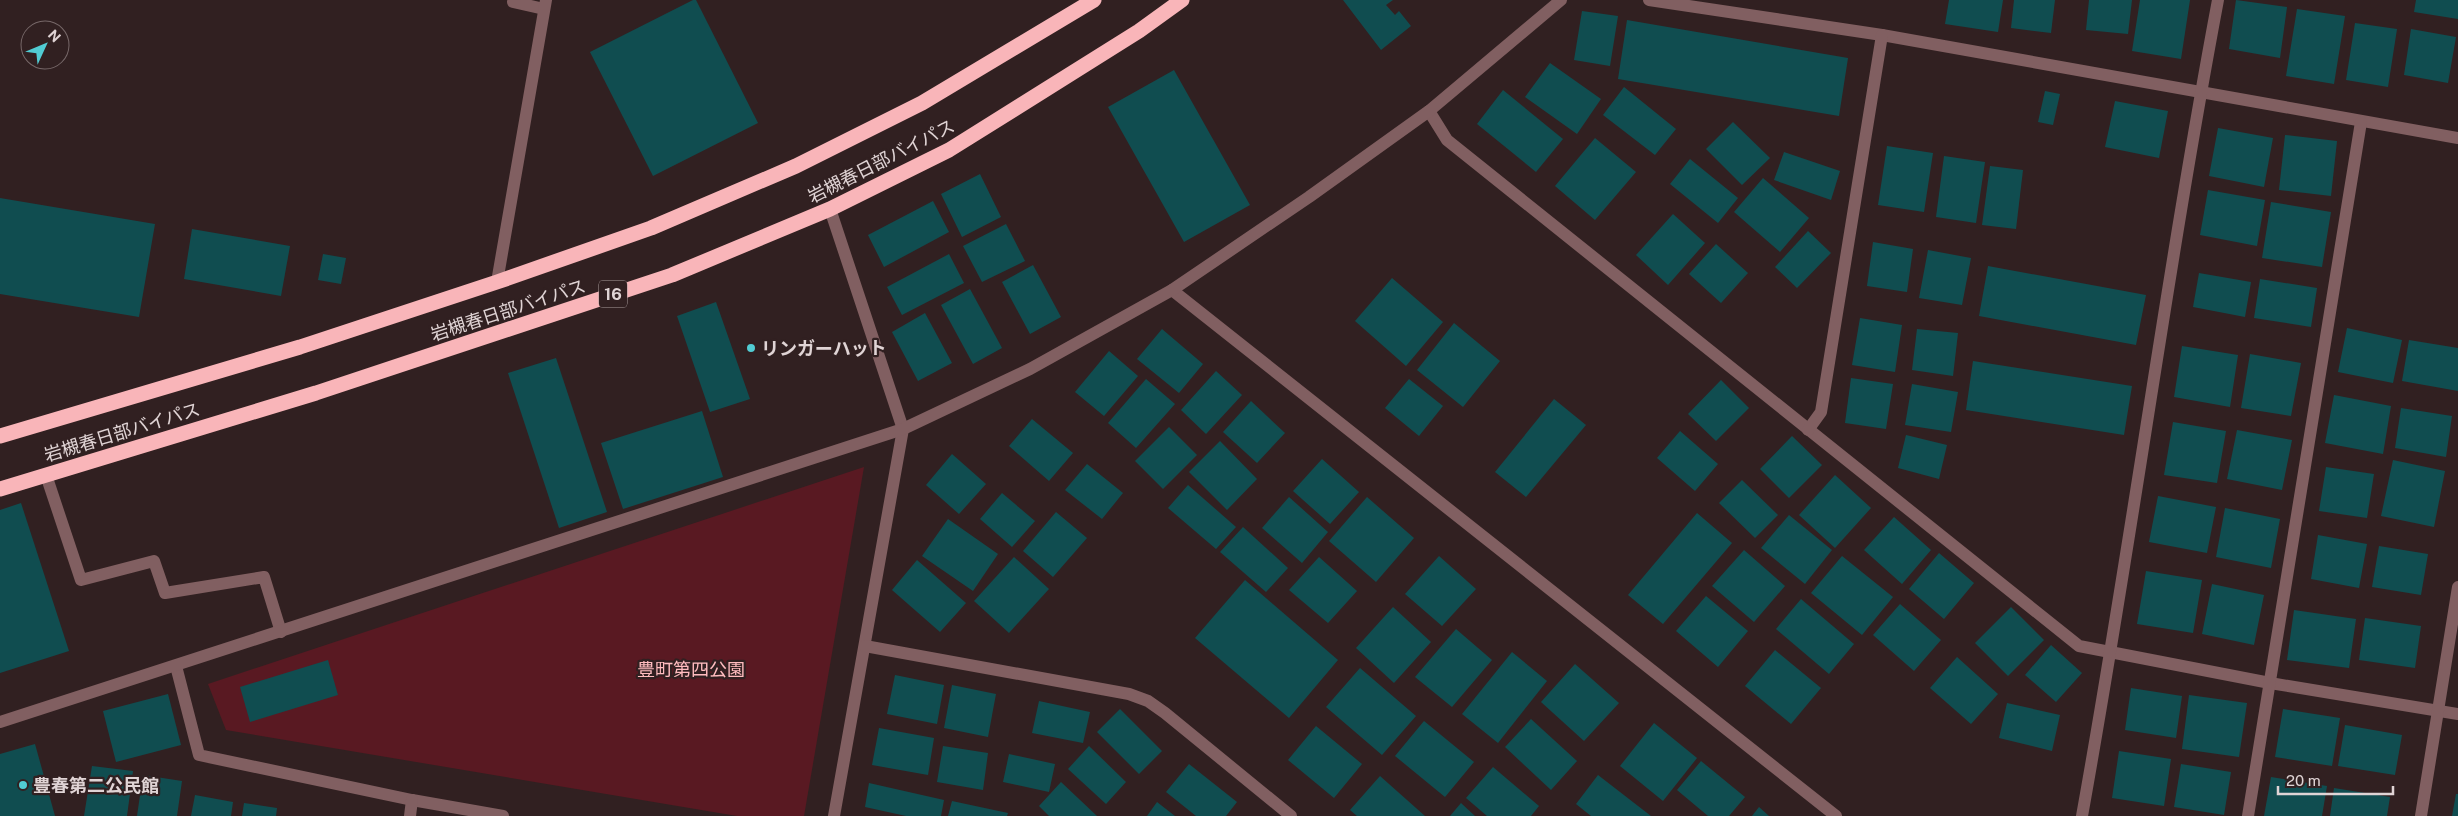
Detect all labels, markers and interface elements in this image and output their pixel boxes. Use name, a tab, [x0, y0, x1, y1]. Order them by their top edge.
north arrow	[20, 20, 70, 70]
text: N	[45, 26, 64, 45]
street label: 岩槻春日部バイパス	[804, 115, 958, 207]
street label: 岩槻春日部バイパス	[428, 275, 588, 345]
road number: 16	[599, 280, 627, 308]
place label: リンガーハット	[761, 338, 887, 359]
marker: リンガーハット	[745, 342, 757, 354]
street label: 岩槻春日部バイパス	[42, 398, 202, 466]
park label: 豊町第四公園	[637, 659, 745, 680]
scale bar	[2278, 764, 2393, 796]
text: 20 m	[2286, 772, 2321, 789]
place label: 豊春第二公民館	[33, 775, 159, 796]
marker: 豊春第二公民館	[17, 779, 29, 791]

